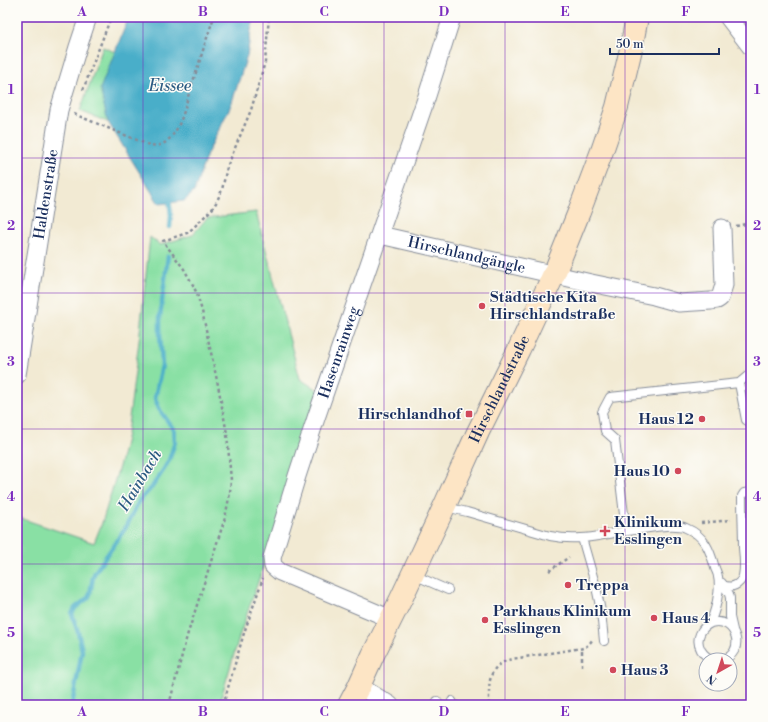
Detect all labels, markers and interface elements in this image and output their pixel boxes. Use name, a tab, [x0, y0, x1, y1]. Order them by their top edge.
text: A	[76, 4, 87, 20]
text: B	[198, 4, 208, 20]
text: C	[319, 4, 329, 20]
text: D	[439, 4, 449, 20]
text: E	[560, 4, 570, 20]
text: F	[681, 4, 691, 20]
scale bar	[610, 30, 719, 56]
text: 50 m	[616, 37, 644, 52]
water label: Eissee	[148, 76, 192, 96]
text: 1	[8, 82, 15, 98]
text: 1	[754, 82, 761, 98]
street label: Haldenstraße	[30, 148, 63, 241]
text: 2	[7, 218, 15, 234]
text: 2	[753, 218, 761, 234]
street label: Hirschlandgängle	[406, 233, 527, 278]
place label: Städtische Kita Hirschlandstraße	[490, 288, 616, 324]
marker: Städtische Kita Hirschlandstraße	[477, 301, 487, 311]
street label: Hasenrainweg	[314, 304, 364, 401]
street label: Hirschlandstraße	[465, 332, 534, 446]
text: 3	[7, 354, 15, 370]
text: 3	[753, 354, 761, 370]
place label: Hirschlandhof	[358, 405, 463, 424]
marker: Hirschlandhof	[464, 409, 474, 419]
place label: Haus 12	[639, 410, 694, 429]
marker: Haus 12	[697, 414, 707, 424]
water label: Hainbach	[113, 446, 166, 516]
place label: Haus 10	[614, 462, 670, 481]
marker: Haus 10	[673, 466, 683, 476]
text: 4	[7, 489, 16, 505]
text: 4	[753, 489, 762, 505]
place label: Klinikum Esslingen	[614, 513, 683, 549]
marker: Klinikum Esslingen	[599, 525, 611, 537]
place label: Treppa	[576, 576, 630, 595]
marker: Treppa	[563, 580, 573, 590]
place label: Parkhaus Klinikum Esslingen	[493, 602, 632, 638]
place label: Haus 4	[662, 609, 711, 628]
marker: Haus 4	[649, 613, 659, 623]
marker: Parkhaus Klinikum Esslingen	[480, 615, 490, 625]
text: 5	[7, 625, 15, 641]
text: 5	[753, 625, 761, 641]
north arrow	[698, 652, 738, 692]
place label: Haus 3	[621, 661, 669, 680]
marker: Haus 3	[608, 665, 618, 675]
text: N	[704, 671, 720, 687]
text: A	[76, 704, 87, 720]
text: B	[198, 704, 208, 720]
text: C	[319, 704, 329, 720]
text: D	[439, 704, 449, 720]
text: E	[560, 704, 570, 720]
text: F	[681, 704, 691, 720]

